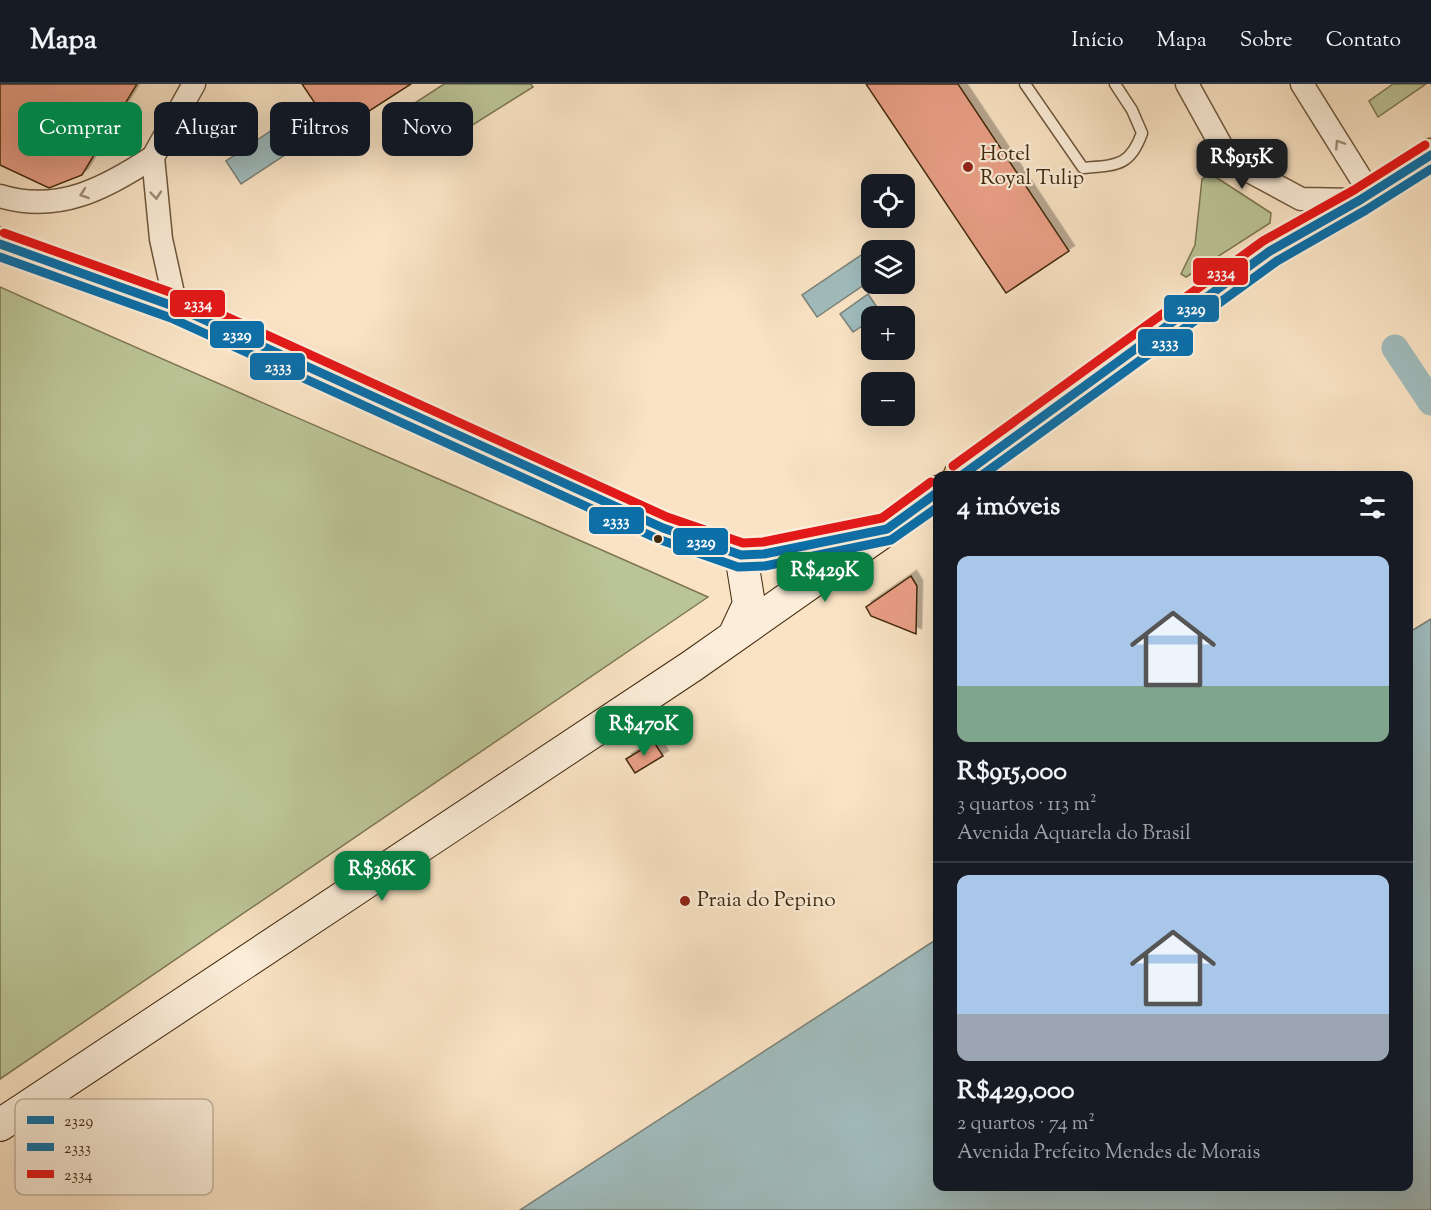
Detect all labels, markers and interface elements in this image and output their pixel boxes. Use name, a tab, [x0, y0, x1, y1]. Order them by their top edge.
text: Mapa	[30, 21, 97, 61]
text: Início	[1072, 26, 1124, 56]
text: Mapa	[1157, 26, 1207, 56]
text: Sobre	[1240, 26, 1293, 56]
text: Contato	[1326, 26, 1401, 56]
chip: Comprar	[18, 102, 142, 156]
chip: Alugar	[154, 102, 258, 156]
chip: Filtros	[270, 102, 370, 156]
chip: Novo	[382, 102, 473, 156]
pin: R$915K	[1193, 139, 1291, 190]
place label: Hotel Royal Tulip	[980, 140, 1084, 194]
one-way arrow	[1334, 140, 1346, 150]
text: R$915K	[1211, 144, 1273, 173]
marker: Hotel Royal Tulip	[961, 160, 975, 174]
map controls	[861, 174, 915, 426]
button: locate	[861, 174, 915, 228]
one-way arrow	[79, 186, 89, 199]
one-way arrow	[150, 190, 163, 199]
button: layers	[861, 240, 915, 294]
line badge: 2334	[1192, 257, 1249, 286]
text: 2334	[1207, 263, 1235, 286]
line badge: 2334	[169, 289, 226, 318]
text: 2334	[184, 294, 212, 317]
line badge: 2329	[1163, 294, 1220, 323]
text: 2329	[1176, 299, 1206, 322]
button: +	[861, 306, 915, 360]
line badge: 2329	[209, 320, 265, 349]
text: 2329	[222, 325, 252, 348]
line badge: 2333	[1137, 328, 1194, 357]
text: 2333	[1152, 333, 1179, 356]
line badge: 2333	[249, 352, 306, 381]
text: 2333	[265, 357, 292, 380]
button: −	[861, 372, 915, 426]
text: 4 imóveis	[957, 489, 1060, 526]
icon: filters	[1356, 491, 1389, 524]
line badge: 2333	[588, 506, 645, 535]
text: 2333	[603, 511, 630, 534]
line badge: 2329	[672, 527, 729, 556]
text: 2329	[686, 532, 716, 555]
unlabelled marker	[652, 533, 664, 545]
pin: R$429K	[776, 552, 874, 603]
text: R$429K	[791, 557, 859, 586]
icon: home	[1119, 595, 1227, 703]
pin: R$470K	[595, 706, 693, 757]
text: R$470K	[609, 711, 679, 740]
text: R$915,000	[957, 754, 1067, 791]
text: 3 quartos · 113 m²	[957, 791, 1097, 820]
text: Avenida Aquarela do Brasil	[957, 820, 1191, 849]
pin: R$386K	[333, 851, 431, 902]
text: R$386K	[348, 856, 416, 885]
place label: Praia do Pepino	[697, 886, 836, 916]
marker: Praia do Pepino	[678, 894, 692, 908]
icon: home	[1119, 914, 1227, 1022]
text: R$429,000	[957, 1073, 1074, 1110]
legend	[15, 1099, 213, 1195]
text: 2 quartos · 74 m²	[957, 1110, 1095, 1139]
text: 2329	[64, 1111, 93, 1134]
text: 2333	[64, 1138, 91, 1161]
text: Avenida Prefeito Mendes de Morais	[957, 1139, 1260, 1168]
text: 2334	[64, 1165, 92, 1188]

